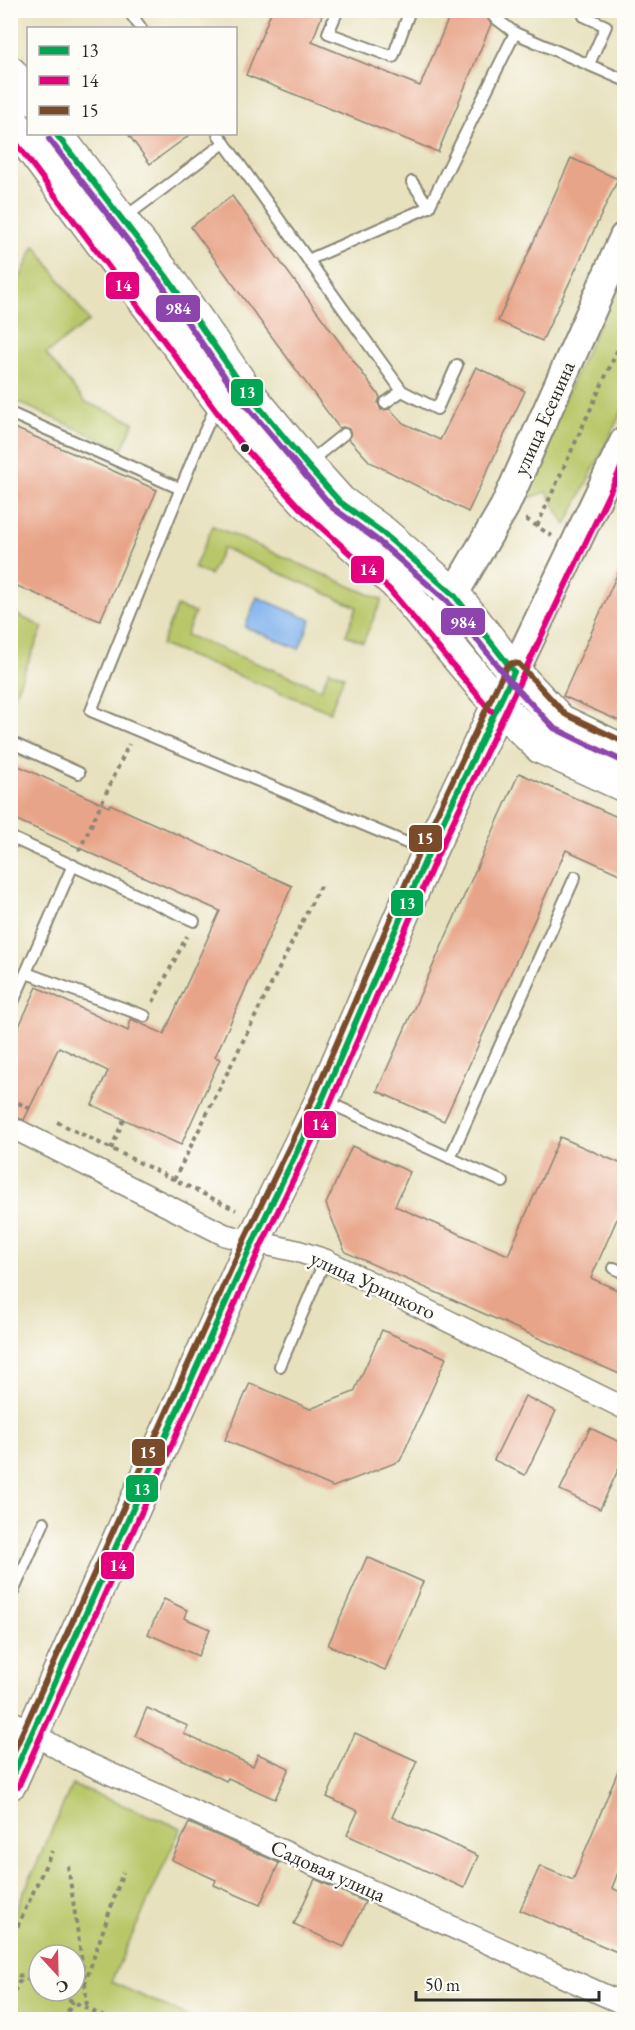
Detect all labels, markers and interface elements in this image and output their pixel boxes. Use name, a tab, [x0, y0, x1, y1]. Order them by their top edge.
legend	[27, 27, 237, 135]
text: 13	[81, 39, 98, 62]
text: 14	[81, 69, 99, 92]
text: 15	[81, 99, 98, 122]
line badge: 14	[105, 271, 140, 300]
text: 14	[115, 275, 132, 296]
line badge: 984	[155, 294, 201, 323]
text: 984	[165, 298, 191, 319]
street label: улица Есенина	[506, 356, 581, 479]
line badge: 13	[230, 378, 264, 407]
text: 13	[239, 382, 255, 403]
unlabelled marker	[239, 442, 251, 454]
line badge: 14	[350, 555, 385, 584]
text: 14	[360, 559, 377, 580]
line badge: 984	[440, 607, 486, 636]
text: 984	[450, 612, 476, 633]
line badge: 15	[408, 824, 443, 853]
text: 15	[417, 828, 433, 849]
line badge: 13	[390, 889, 424, 917]
text: 13	[399, 893, 415, 914]
line badge: 14	[303, 1110, 337, 1139]
text: 14	[312, 1114, 329, 1135]
street label: улица Урицкого	[306, 1244, 440, 1325]
line badge: 15	[131, 1438, 166, 1467]
text: 15	[140, 1442, 156, 1463]
line badge: 13	[125, 1474, 159, 1503]
text: 13	[134, 1479, 150, 1500]
line badge: 14	[100, 1551, 135, 1580]
text: 14	[110, 1555, 127, 1576]
street label: Садовая улица	[266, 1833, 391, 1908]
north arrow	[27, 1943, 87, 2003]
scale bar	[416, 1964, 599, 2002]
text: 50 m	[425, 1973, 460, 1996]
text: С	[53, 1975, 72, 1998]

